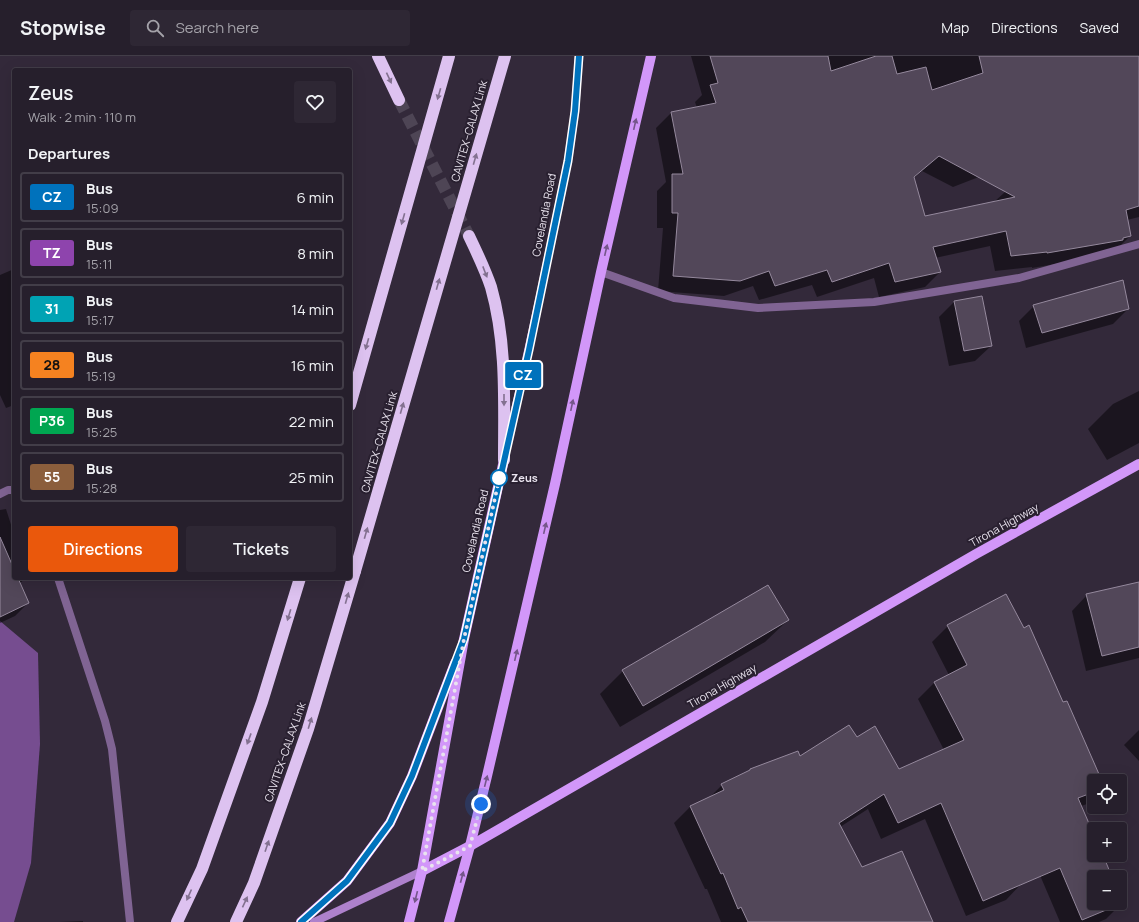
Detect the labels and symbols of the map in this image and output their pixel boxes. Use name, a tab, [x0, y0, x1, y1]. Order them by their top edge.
one-way arrow	[386, 72, 392, 84]
street label: CAVITEX–CALAX Link	[447, 78, 490, 183]
one-way arrow	[436, 88, 442, 100]
one-way arrow	[633, 118, 639, 130]
one-way arrow	[472, 152, 478, 164]
street label: Covelandia Road	[528, 172, 559, 258]
one-way arrow	[400, 213, 406, 225]
one-way arrow	[603, 244, 609, 256]
one-way arrow	[483, 266, 489, 278]
one-way arrow	[435, 277, 441, 289]
one-way arrow	[364, 337, 370, 350]
line badge: CZ	[505, 362, 541, 388]
street label: CAVITEX–CALAX Link	[357, 389, 400, 494]
one-way arrow	[501, 394, 507, 407]
one-way arrow	[570, 399, 576, 411]
one-way arrow	[399, 402, 405, 414]
marker: Zeus	[490, 469, 508, 487]
place label: Zeus	[511, 470, 538, 485]
street label: Covelandia Road	[458, 488, 491, 574]
street label: Tirona Highway	[966, 499, 1041, 550]
one-way arrow	[543, 522, 549, 534]
one-way arrow	[363, 527, 369, 539]
one-way arrow	[344, 592, 350, 604]
one-way arrow	[286, 610, 292, 622]
one-way arrow	[513, 649, 519, 661]
street label: Tirona Highway	[685, 660, 759, 711]
street label: CAVITEX–CALAX Link	[260, 699, 309, 804]
one-way arrow	[307, 717, 313, 729]
one-way arrow	[245, 733, 251, 745]
one-way arrow	[483, 775, 489, 787]
your location	[471, 794, 491, 814]
one-way arrow	[264, 839, 270, 851]
one-way arrow	[459, 871, 465, 883]
one-way arrow	[186, 890, 192, 901]
one-way arrow	[412, 890, 418, 903]
one-way arrow	[242, 897, 248, 908]

